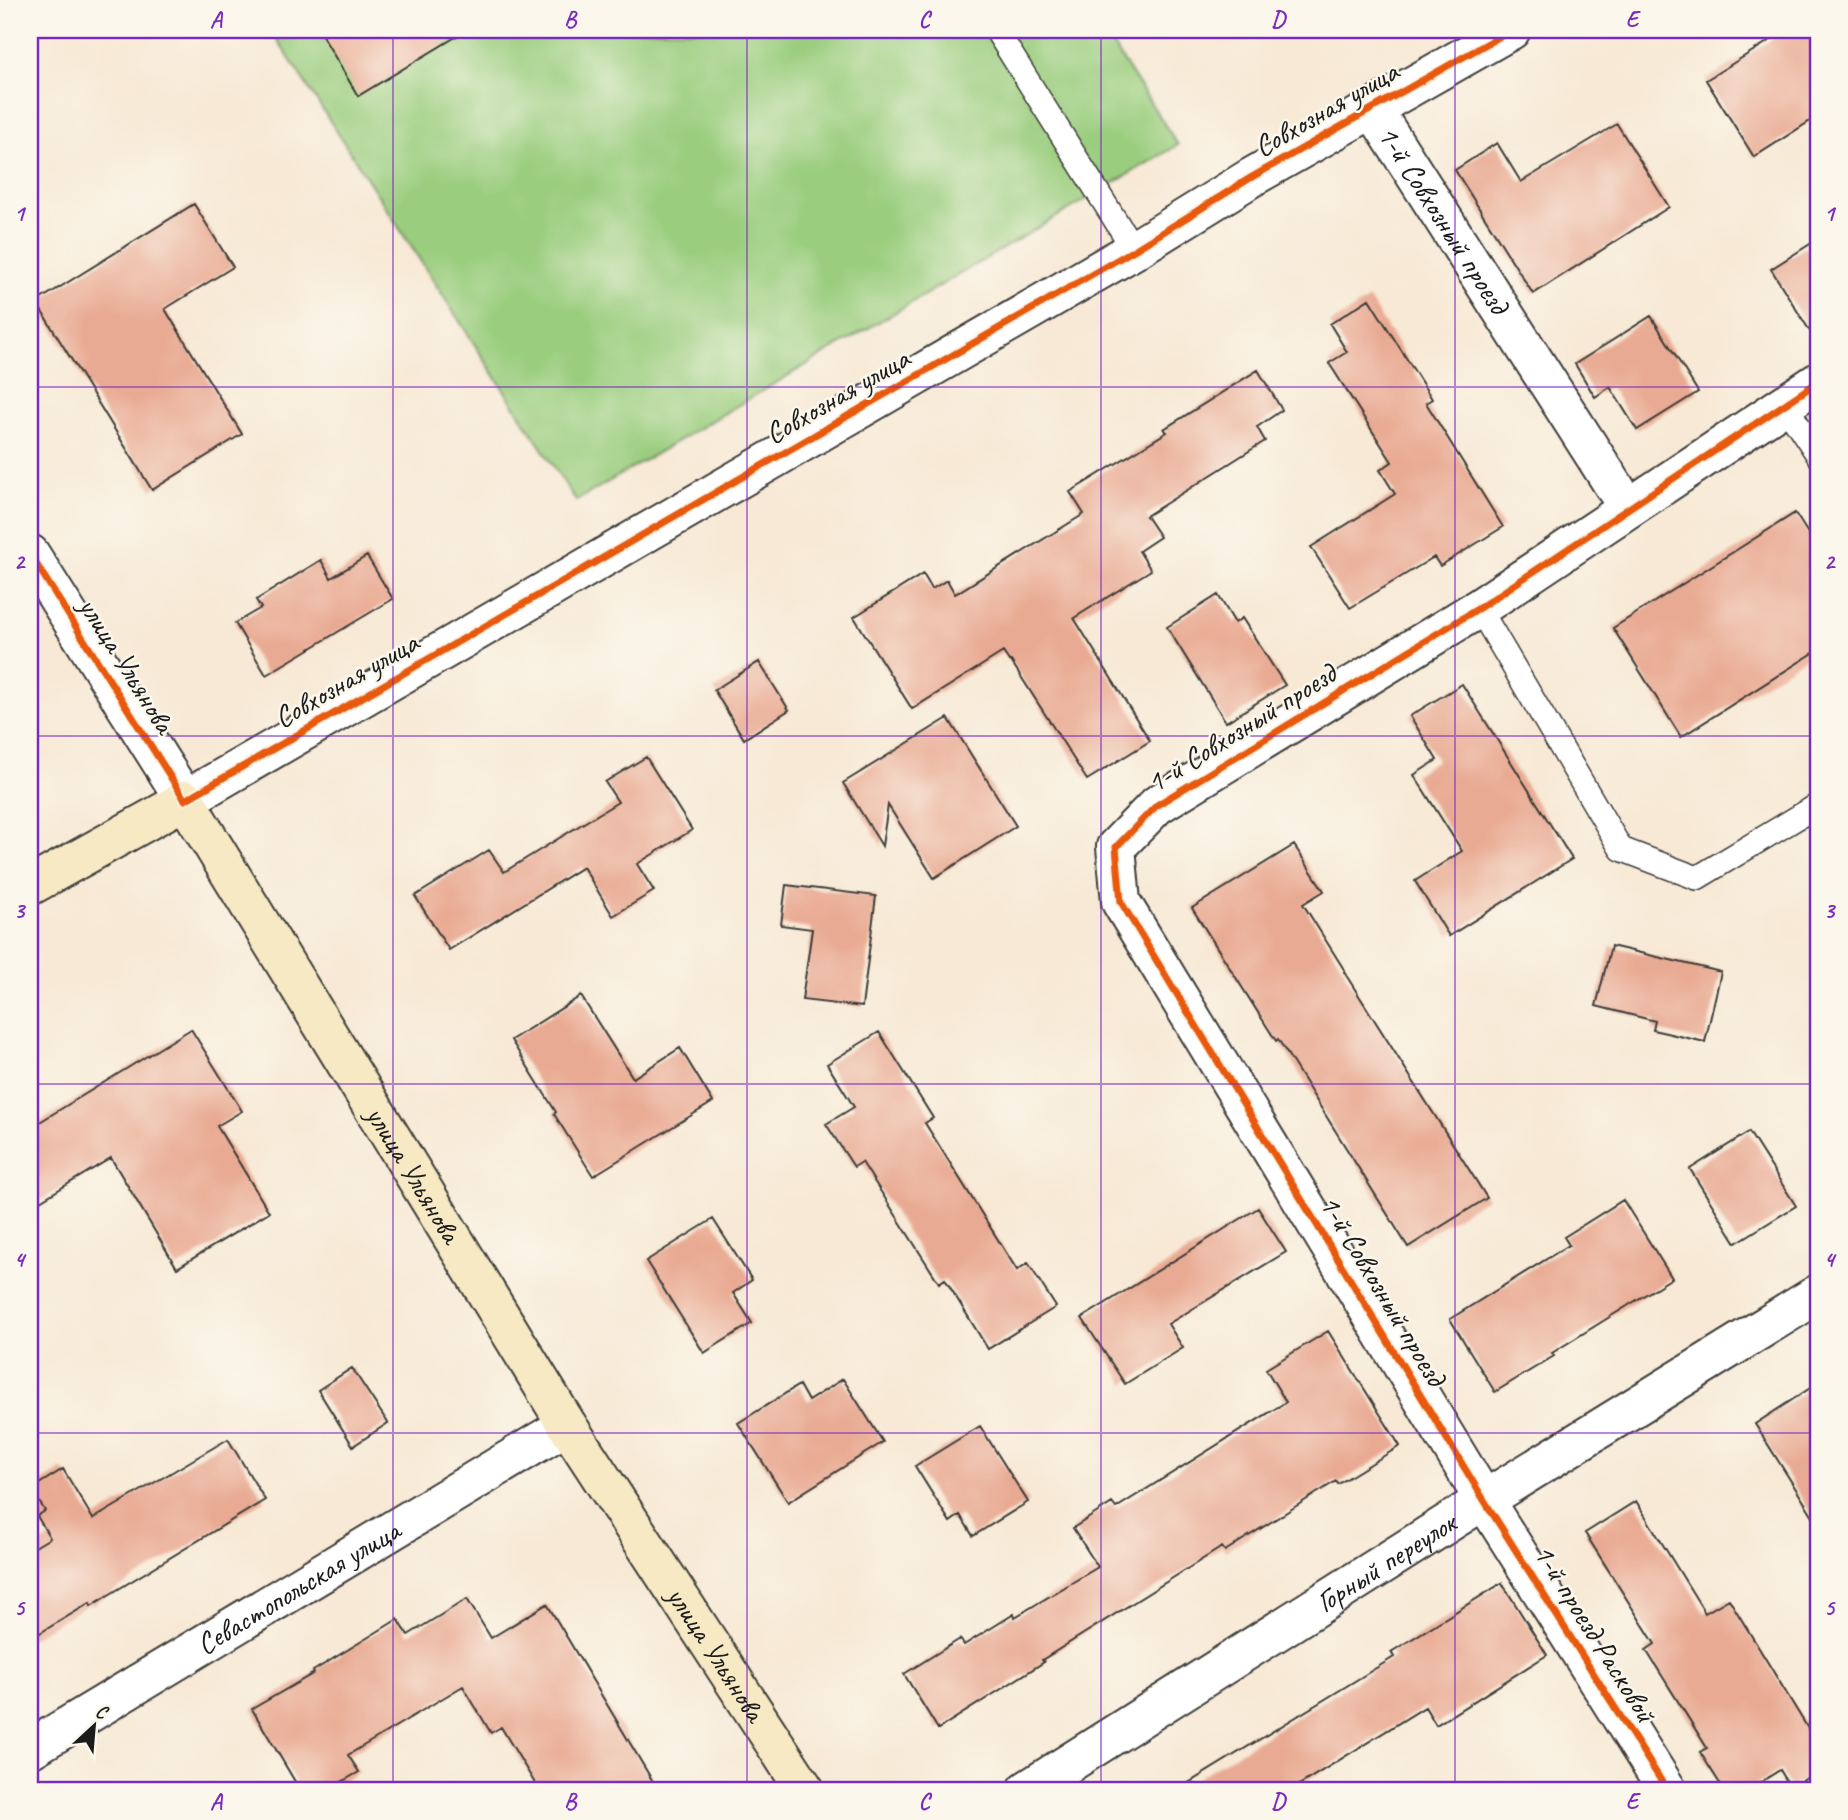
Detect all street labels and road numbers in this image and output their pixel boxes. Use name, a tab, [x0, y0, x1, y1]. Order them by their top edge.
street label: Совхозная улица	[1247, 51, 1407, 166]
street label: 1-й Совхозный проезд	[1369, 118, 1519, 323]
street label: Совхозная улица	[758, 338, 918, 453]
street label: улица Ульянова	[69, 588, 185, 742]
street label: Совхозная улица	[267, 622, 427, 737]
street label: 1-й Совхозный проезд	[1139, 653, 1345, 801]
street label: улица Ульянова	[357, 1097, 471, 1252]
street label: 1-й Совхозный проезд	[1311, 1188, 1456, 1395]
street label: Горный переулок	[1309, 1502, 1465, 1621]
street label: Севастопольская улица	[189, 1510, 409, 1663]
street label: 1-й проезд Расковой	[1525, 1537, 1666, 1731]
street label: улица Ульянова	[657, 1578, 776, 1731]

